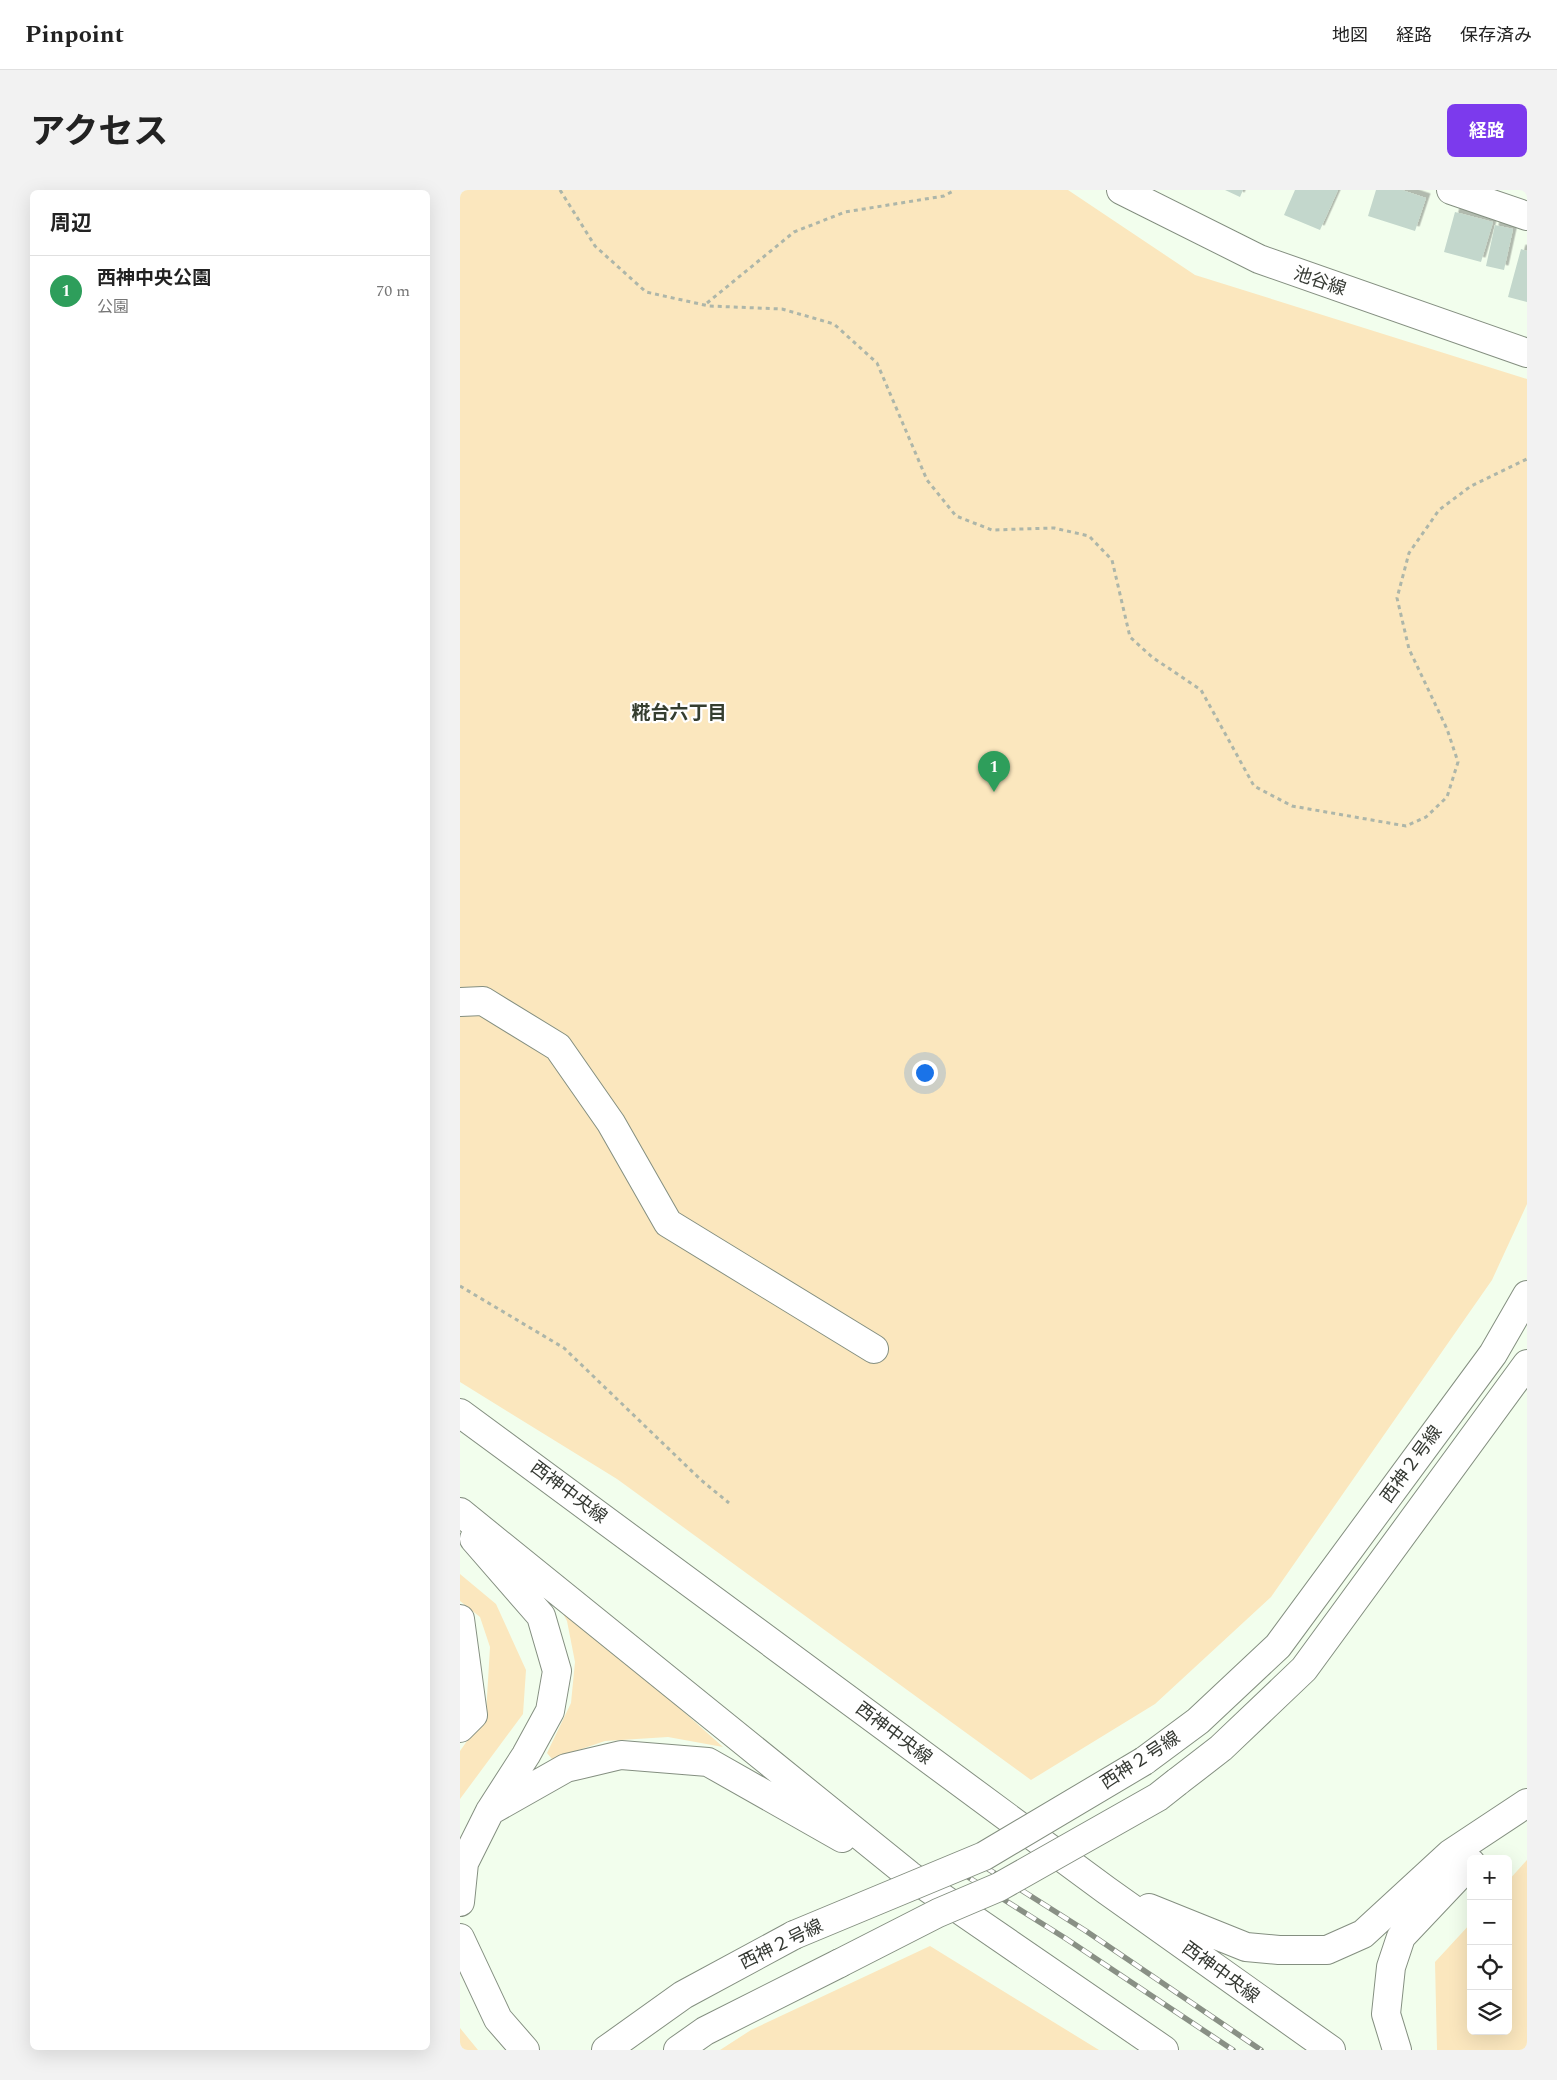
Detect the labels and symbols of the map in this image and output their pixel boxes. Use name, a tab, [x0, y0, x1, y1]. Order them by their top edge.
street label: 池谷線	[1290, 260, 1350, 303]
district label: 糀台六丁目	[631, 699, 727, 728]
pin: 1	[978, 751, 1010, 792]
your location	[912, 1060, 938, 1086]
street label: 西神２号線	[1374, 1420, 1449, 1509]
street label: 西神中央線	[525, 1455, 613, 1530]
street label: 西神中央線	[850, 1696, 938, 1771]
street label: 西神２号線	[1095, 1725, 1185, 1796]
street label: 西神２号線	[735, 1913, 828, 1976]
street label: 西神中央線	[1176, 1935, 1265, 2010]

